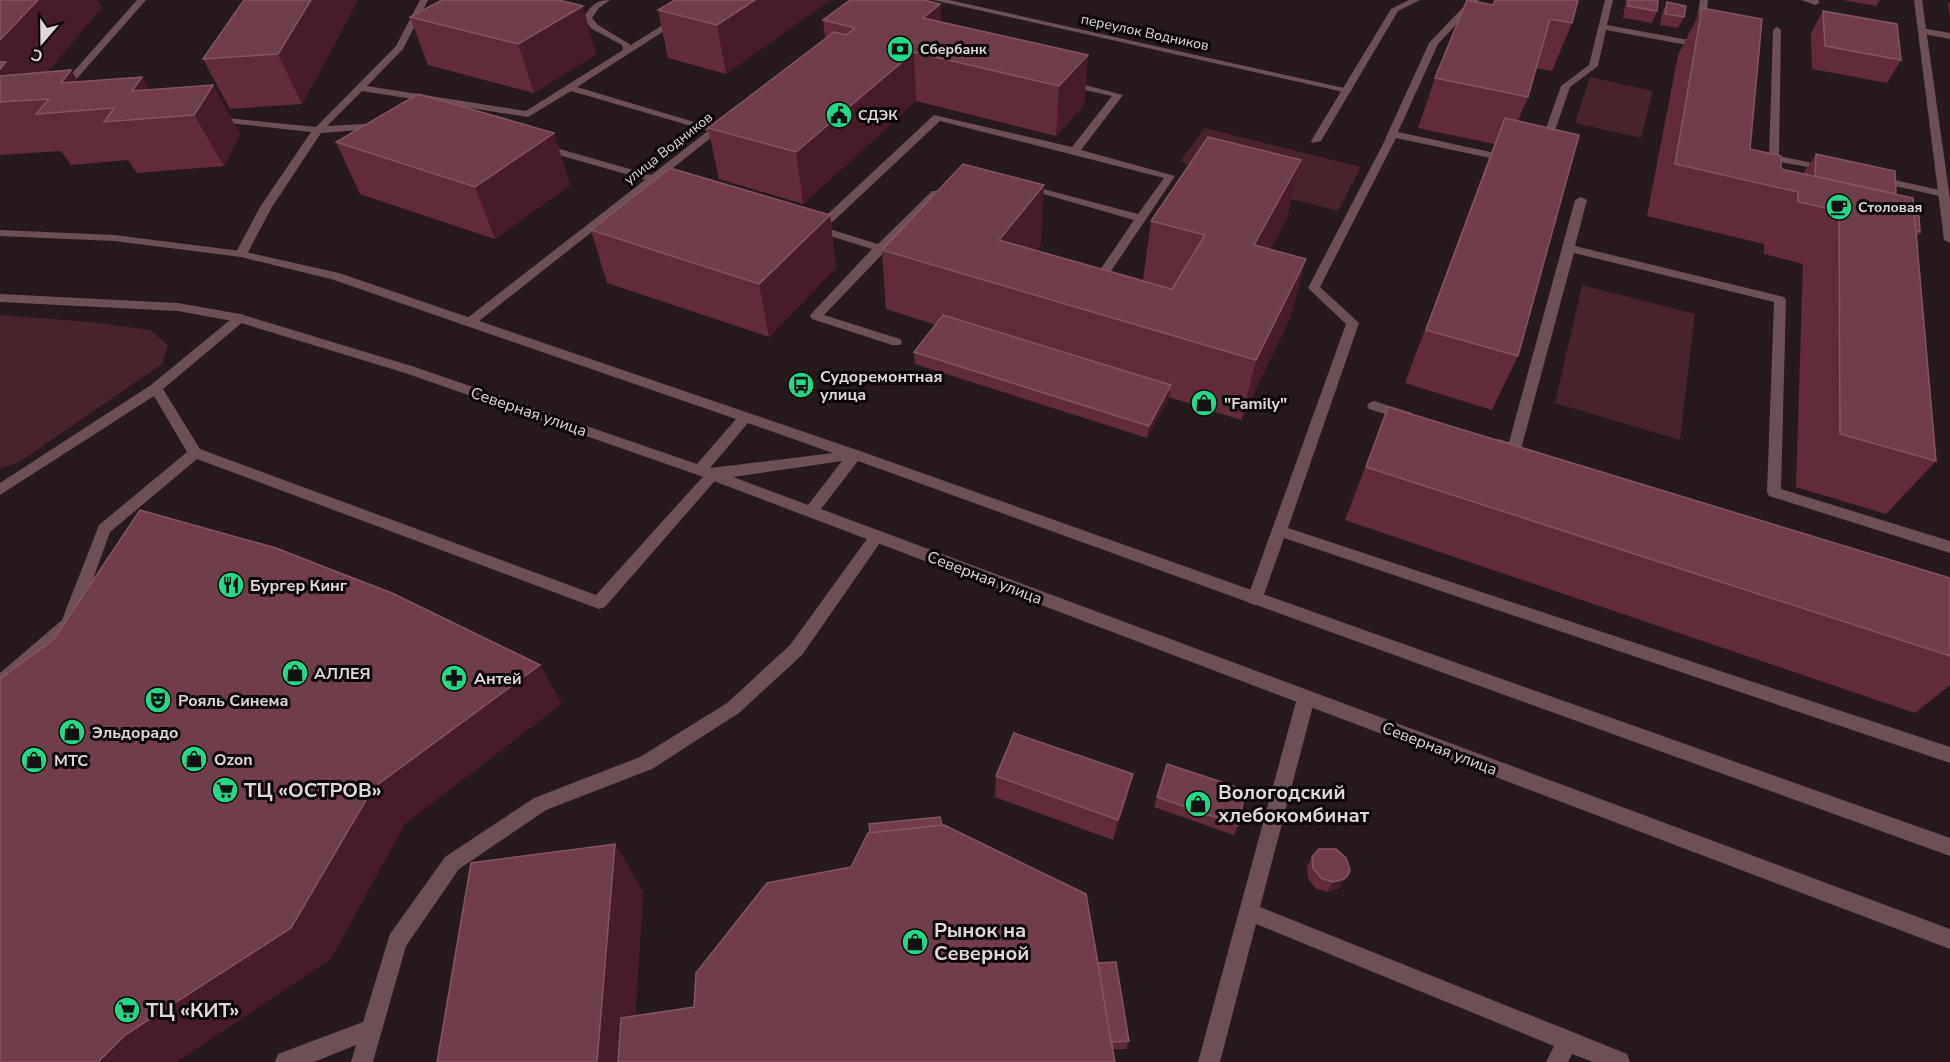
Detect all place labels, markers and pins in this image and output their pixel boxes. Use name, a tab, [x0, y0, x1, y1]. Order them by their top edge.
bank icon: Сбербанк	[885, 34, 915, 64]
place label: Сбербанк	[920, 40, 987, 59]
public building icon: СДЭК	[824, 100, 854, 130]
place label: СДЭК	[858, 106, 898, 125]
cafe icon: Столовая	[1824, 192, 1854, 222]
place label: Столовая	[1858, 198, 1922, 217]
place label: Судоремонтная улица	[820, 366, 942, 406]
bus stop icon: Судоремонтная улица	[786, 370, 816, 400]
shop icon: "Family"	[1189, 388, 1219, 418]
place label: "Family"	[1224, 393, 1287, 415]
restaurant icon: Бургер Кинг	[216, 570, 246, 600]
place label: Бургер Кинг	[250, 575, 348, 597]
shop icon: АЛЛЕЯ	[280, 658, 310, 688]
place label: АЛЛЕЯ	[314, 663, 371, 685]
pharmacy icon: Антей	[439, 663, 469, 693]
place label: Антей	[474, 668, 522, 690]
theatre icon: Рояль Синема	[143, 685, 173, 715]
place label: Рояль Синема	[178, 690, 288, 712]
shop icon: Эльдорадо	[57, 717, 87, 747]
place label: Эльдорадо	[92, 722, 179, 744]
shop icon: Ozon	[179, 744, 209, 774]
shop icon: МТС	[19, 745, 49, 775]
place label: Ozon	[214, 749, 253, 771]
place label: МТС	[54, 750, 88, 772]
supermarket icon: ТЦ «ОСТРОВ»	[210, 775, 240, 805]
place label: ТЦ «ОСТРОВ»	[244, 777, 382, 804]
place label: Вологодский хлебокомбинат	[1218, 779, 1370, 829]
shop icon: Вологодский хлебокомбинат	[1183, 789, 1213, 819]
place label: Рынок на Северной	[934, 917, 1029, 967]
shop icon: Рынок на Северной	[900, 927, 930, 957]
supermarket icon: ТЦ «КИТ»	[112, 995, 142, 1025]
place label: ТЦ «КИТ»	[146, 997, 240, 1024]

